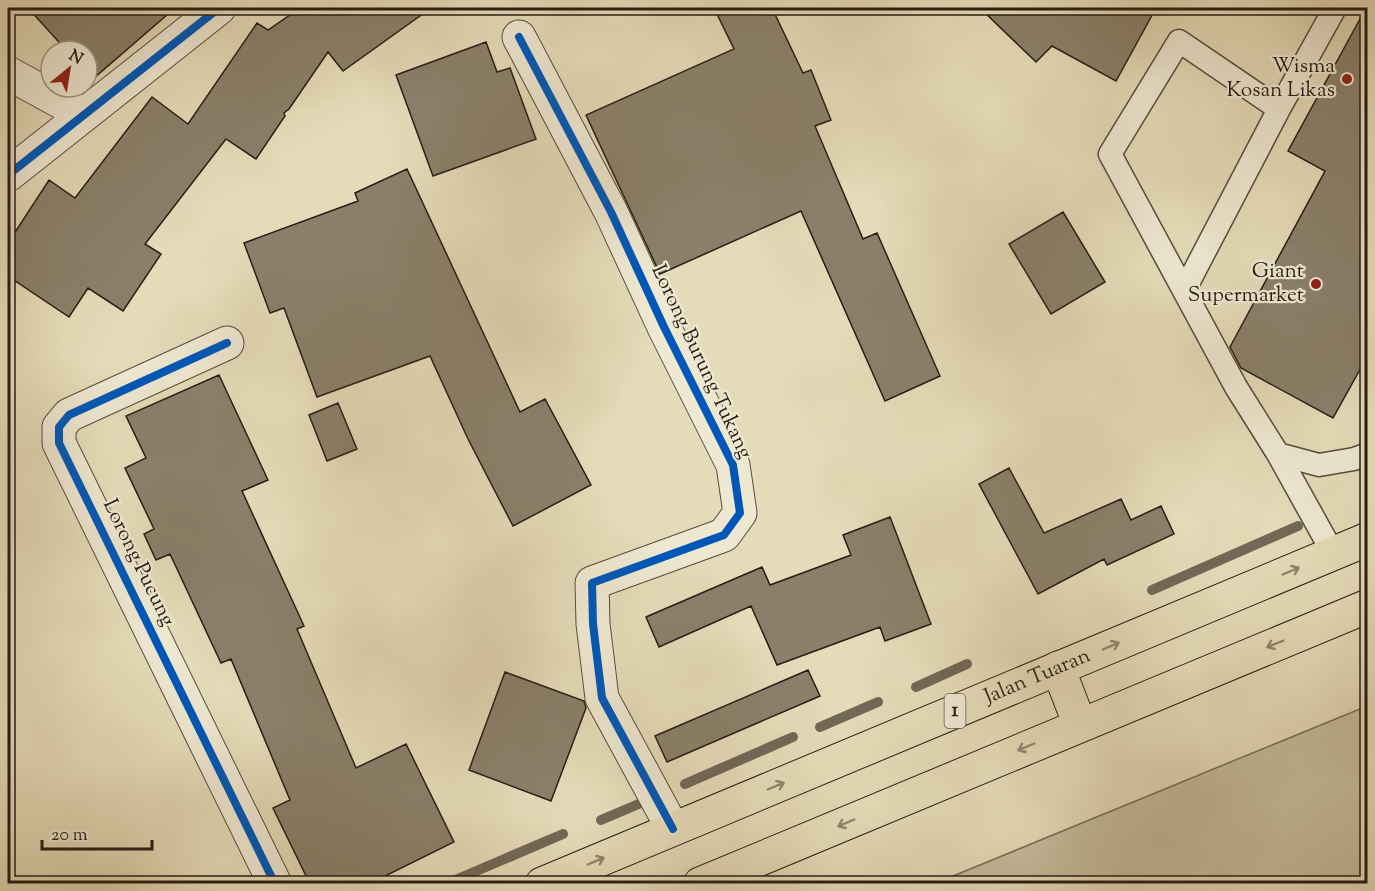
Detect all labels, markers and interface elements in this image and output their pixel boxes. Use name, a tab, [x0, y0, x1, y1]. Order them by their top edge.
north arrow	[39, 39, 99, 99]
text: N	[64, 45, 87, 71]
place label: Wisma Kosan Likas	[1226, 52, 1335, 106]
marker: Wisma Kosan Likas	[1340, 72, 1354, 86]
place label: Giant Supermarket	[1188, 257, 1304, 311]
street label: Lorong Burung Tukang	[643, 260, 759, 464]
marker: Giant Supermarket	[1309, 277, 1323, 291]
street label: Lorong Pucung	[94, 494, 182, 632]
one-way arrow	[1281, 565, 1300, 576]
one-way arrow	[1266, 639, 1284, 650]
one-way arrow	[1101, 640, 1120, 651]
street label: Jalan Tuaran	[979, 641, 1095, 713]
road number: 1	[944, 694, 966, 728]
one-way arrow	[1017, 742, 1036, 753]
one-way arrow	[766, 780, 785, 791]
scale bar	[42, 813, 152, 851]
one-way arrow	[837, 818, 855, 829]
text: 20 m	[51, 823, 88, 849]
one-way arrow	[586, 855, 605, 866]

